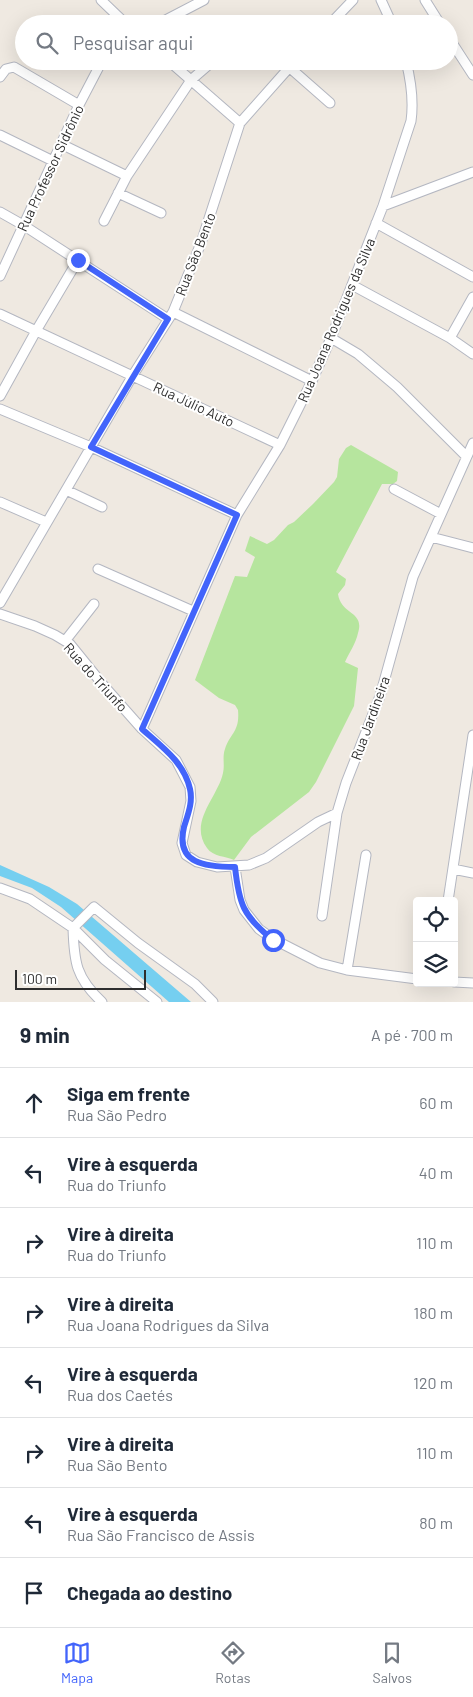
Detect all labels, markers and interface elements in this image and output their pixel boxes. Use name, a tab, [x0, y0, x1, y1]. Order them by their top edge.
search box	[15, 15, 458, 70]
icon: search	[33, 29, 61, 57]
text: Pesquisar aqui	[73, 31, 193, 54]
street label: Rua Professor Sidrônio	[13, 102, 87, 234]
street label: Rua São Bento	[171, 210, 219, 298]
street label: Rua Joana Rodrigues da Silva	[294, 235, 378, 405]
route end	[67, 249, 90, 272]
street label: Rua Júlio Auto	[151, 378, 237, 430]
street label: Rua do Triunfo	[61, 639, 131, 715]
street label: Rua Jardineira	[347, 674, 393, 762]
map controls	[413, 897, 458, 987]
button: locate	[413, 897, 458, 942]
route start	[262, 929, 285, 952]
button: layers	[413, 942, 458, 987]
scale bar	[15, 967, 146, 990]
text: 100 m	[22, 970, 57, 987]
text: 9 min	[20, 1022, 70, 1047]
text: A pé · 700 m	[371, 1025, 453, 1044]
text: Siga em frente	[67, 1082, 190, 1105]
icon: ahead	[20, 1089, 48, 1117]
text: 60 m	[419, 1093, 453, 1112]
text: Rua São Pedro	[67, 1105, 167, 1124]
text: Vire à esquerda	[67, 1152, 198, 1175]
icon: left	[20, 1159, 48, 1187]
text: 40 m	[419, 1163, 453, 1182]
text: Rua do Triunfo	[67, 1175, 166, 1194]
text: Vire à direita	[67, 1222, 174, 1245]
icon: right	[20, 1229, 48, 1257]
text: 110 m	[416, 1233, 453, 1252]
text: Rua do Triunfo	[67, 1245, 166, 1264]
text: Vire à direita	[67, 1292, 174, 1315]
icon: right	[20, 1299, 48, 1327]
text: 180 m	[414, 1303, 453, 1322]
text: Rua Joana Rodrigues da Silva	[67, 1315, 269, 1334]
text: Vire à esquerda	[67, 1362, 198, 1385]
icon: left	[20, 1369, 48, 1397]
text: 120 m	[413, 1373, 453, 1392]
text: Rua dos Caetés	[67, 1385, 173, 1404]
text: Vire à direita	[67, 1432, 174, 1455]
icon: right	[20, 1439, 48, 1467]
text: 110 m	[416, 1443, 453, 1462]
text: Rua São Bento	[67, 1455, 168, 1474]
text: Vire à esquerda	[67, 1502, 198, 1525]
icon: left	[20, 1509, 48, 1537]
text: 80 m	[419, 1513, 453, 1532]
text: Rua São Francisco de Assis	[67, 1525, 255, 1544]
icon: arrive	[20, 1579, 48, 1607]
text: Chegada ao destino	[67, 1581, 232, 1604]
tab: Mapa	[61, 1639, 93, 1686]
tab: Rotas	[215, 1639, 250, 1686]
tab: Salvos	[373, 1639, 412, 1686]

